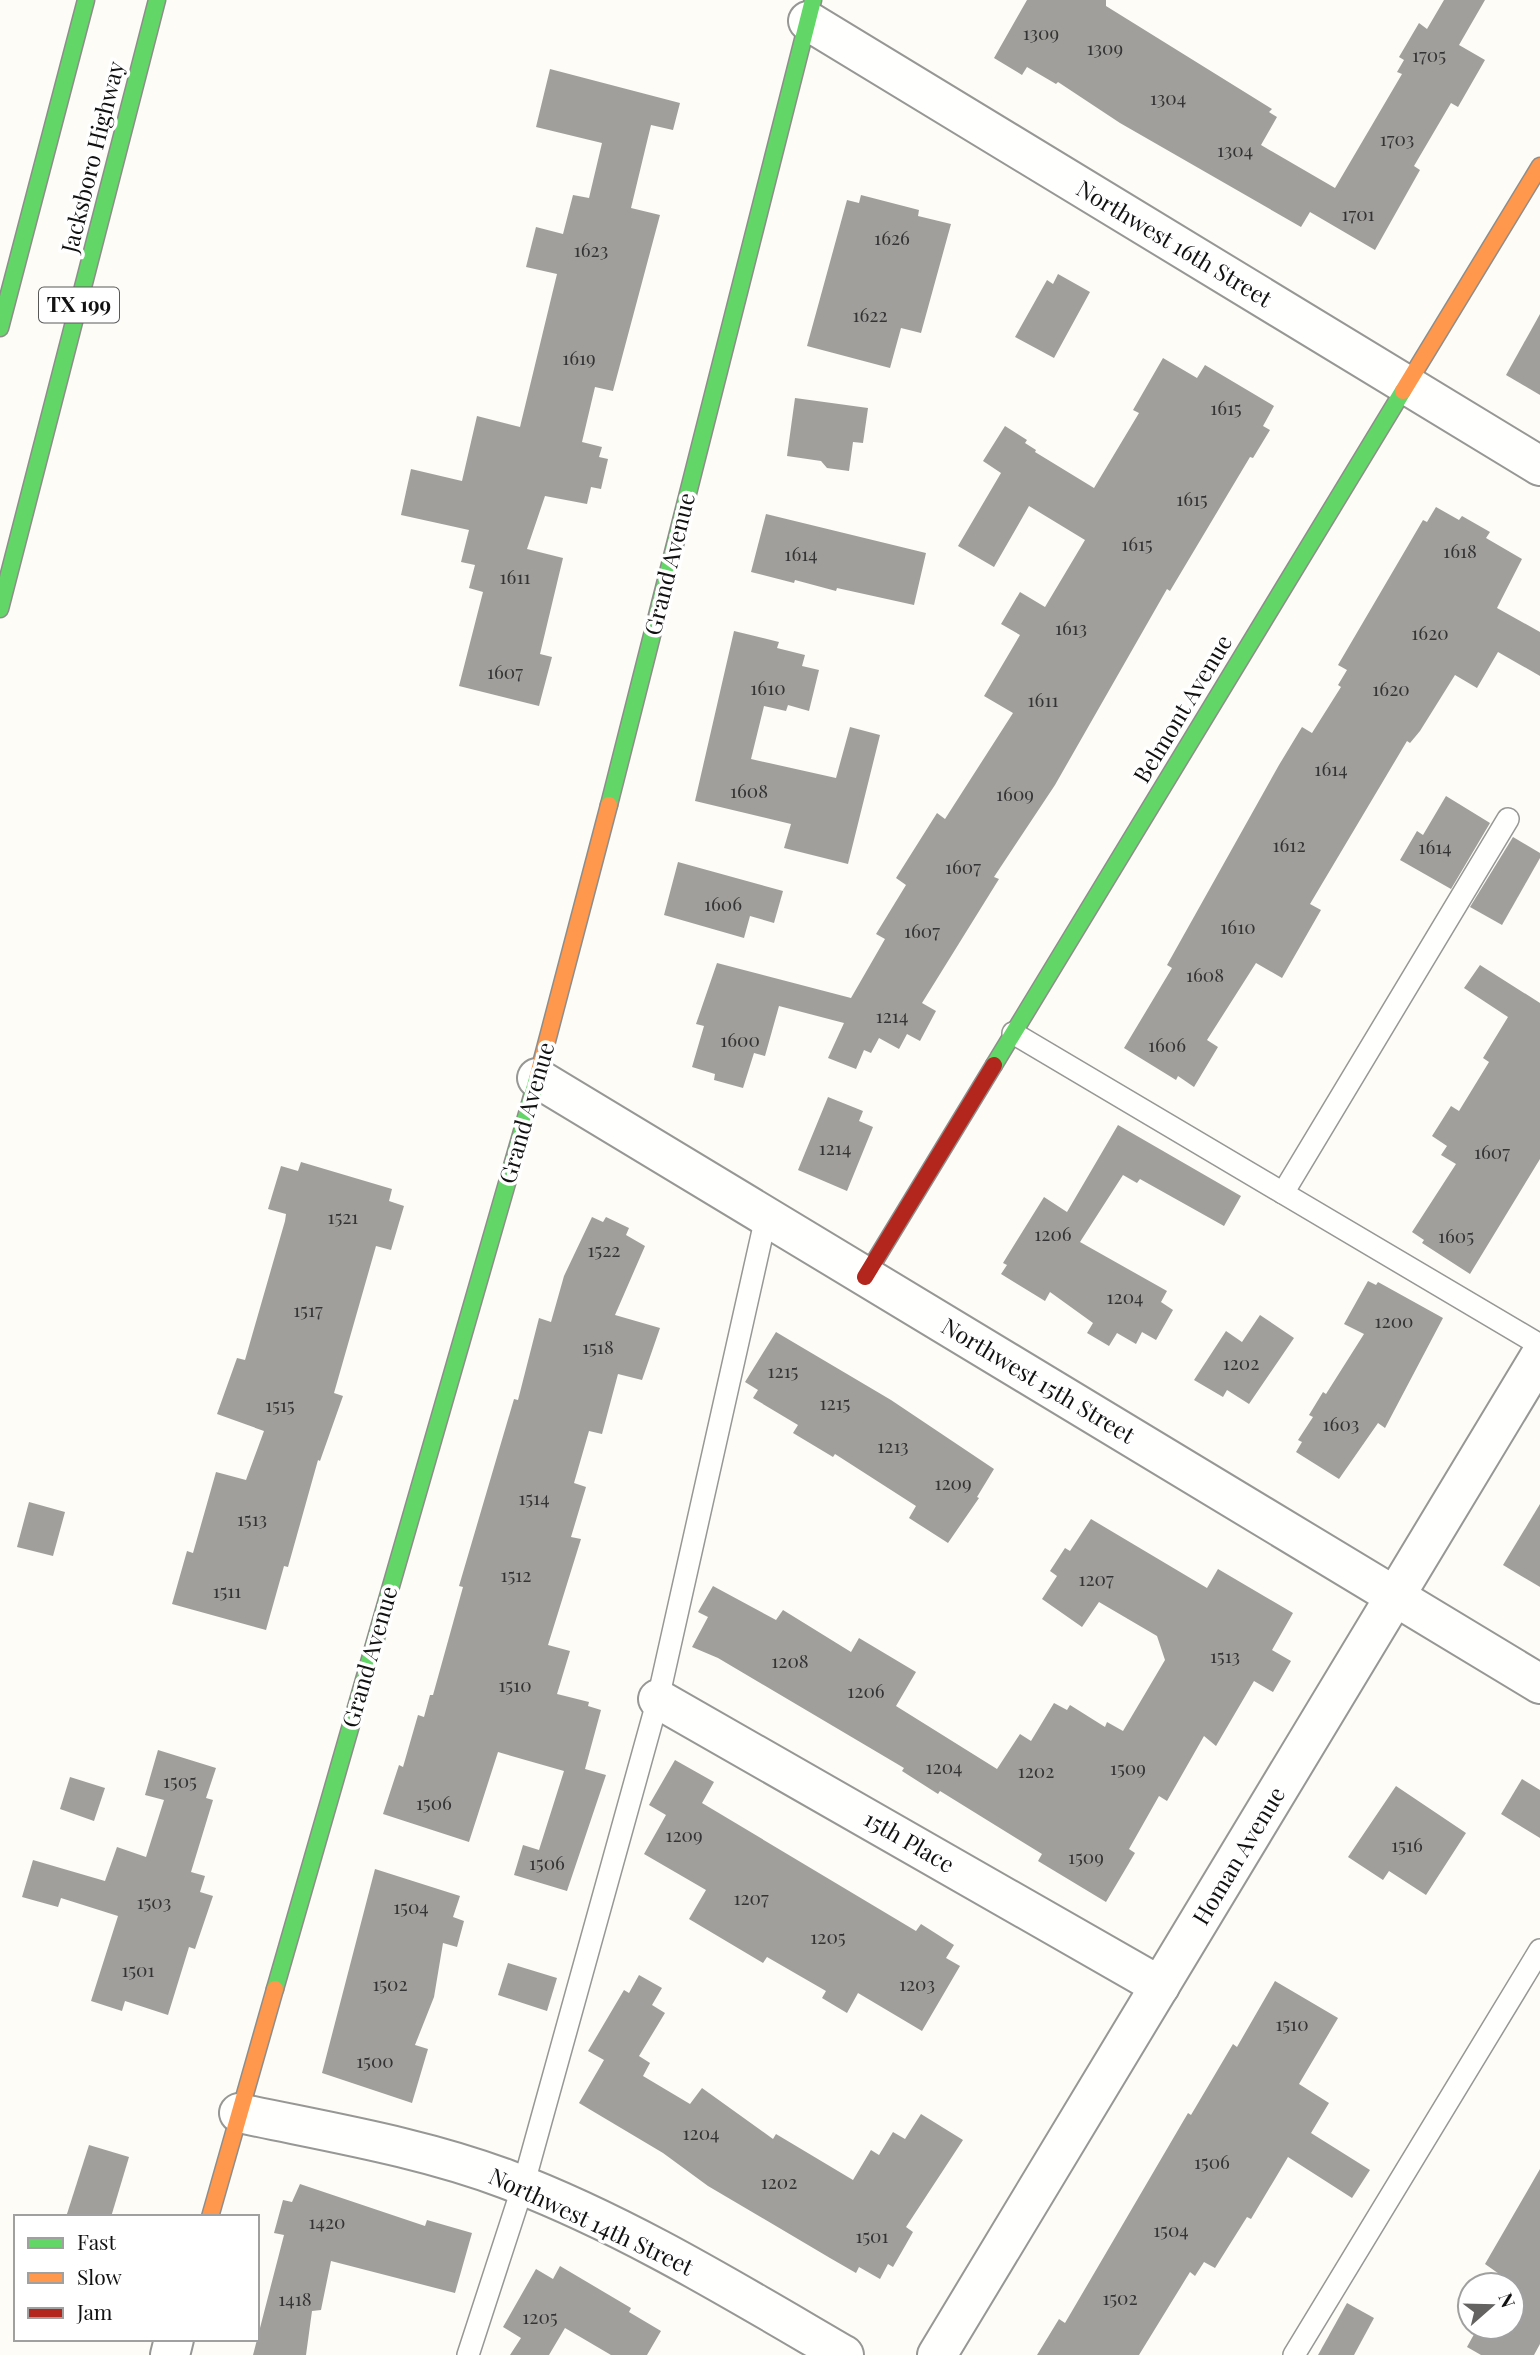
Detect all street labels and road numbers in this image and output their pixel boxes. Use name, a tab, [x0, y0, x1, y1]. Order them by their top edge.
street label: Jacksboro Highway	[53, 57, 130, 257]
street label: Northwest 16th Street	[1071, 172, 1279, 314]
road number: TX 199	[39, 288, 119, 322]
street label: Grand Avenue	[636, 489, 701, 638]
street label: Belmont Avenue	[1125, 628, 1238, 788]
street label: Grand Avenue	[491, 1038, 561, 1187]
street label: Northwest 15th Street	[937, 1310, 1142, 1450]
street label: Grand Avenue	[334, 1582, 404, 1731]
street label: Homan Avenue	[1184, 1780, 1291, 1930]
street label: 15th Place	[859, 1802, 960, 1879]
street label: Northwest 14th Street	[484, 2160, 700, 2282]

